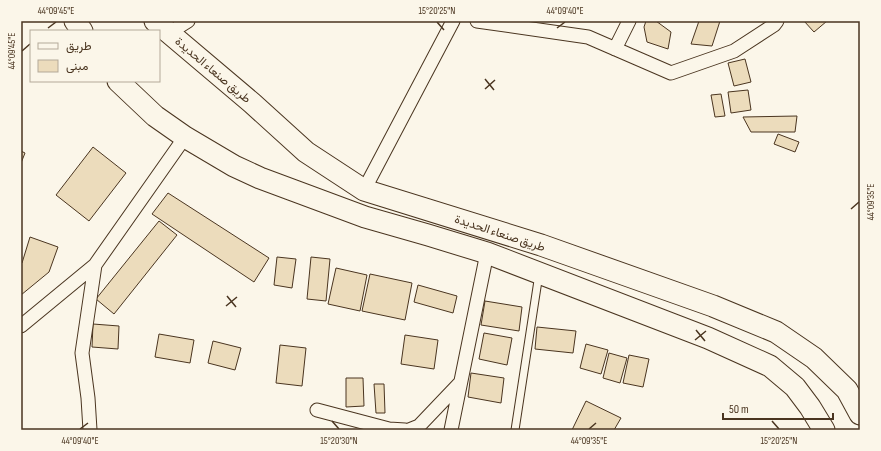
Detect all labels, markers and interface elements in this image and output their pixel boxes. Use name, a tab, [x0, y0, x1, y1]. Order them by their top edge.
text: 44°09'45"E	[38, 5, 74, 17]
text: 15°20'25"N	[419, 5, 455, 17]
text: 44°09'40"E	[546, 5, 584, 17]
legend	[30, 30, 160, 82]
text: 44°09'45"E	[6, 33, 18, 69]
street label: طريق صنعاء الحديدة	[172, 34, 254, 107]
text: طريق	[66, 39, 92, 54]
text: مبنى	[66, 59, 88, 74]
text: 44°09'35"E	[865, 184, 877, 220]
street label: طريق صنعاء الحديدة	[452, 212, 547, 255]
scale bar	[723, 395, 833, 421]
text: 50 m	[729, 402, 749, 417]
text: 44°09'40"E	[61, 435, 99, 447]
text: 15°20'30"N	[320, 435, 358, 447]
text: 44°09'35"E	[571, 435, 607, 447]
text: 15°20'25"N	[761, 435, 797, 447]

